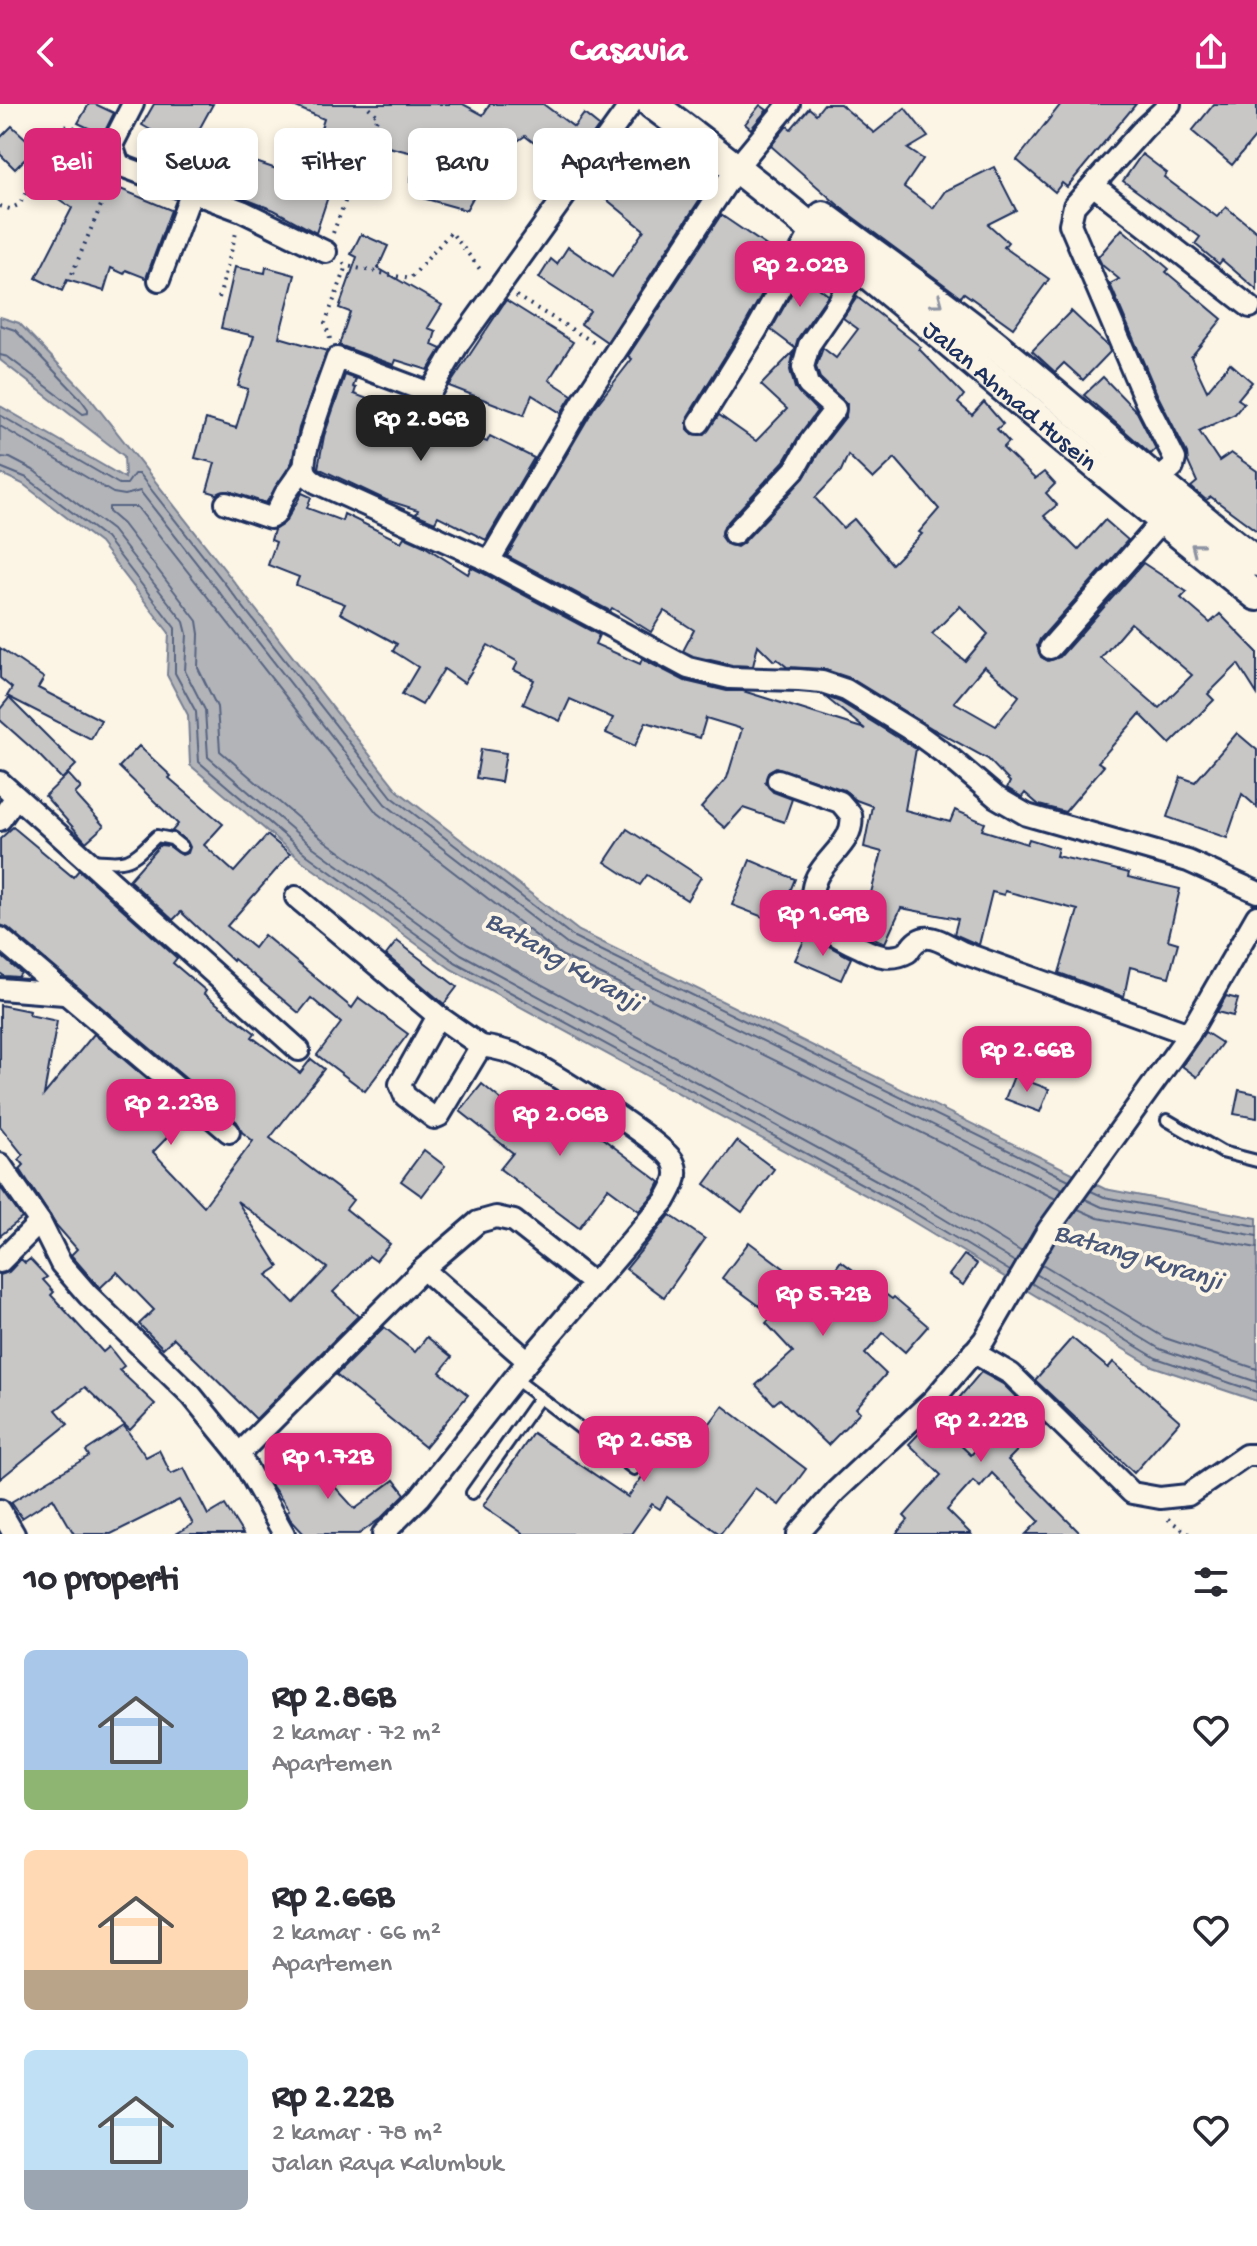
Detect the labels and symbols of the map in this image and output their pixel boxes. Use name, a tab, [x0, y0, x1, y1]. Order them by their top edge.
pin: Rp 2.02B	[717, 241, 883, 309]
one-way arrow	[929, 292, 944, 306]
street label: Jalan Ahmad Husein	[915, 316, 1103, 480]
pin: Rp 2.86B	[338, 395, 504, 463]
one-way arrow	[1191, 543, 1205, 558]
pin: Rp 1.69B	[740, 890, 906, 958]
water label: Batang Kuranji	[479, 905, 649, 1022]
pin: Rp 2.66B	[944, 1026, 1110, 1094]
pin: Rp 2.23B	[88, 1079, 254, 1147]
pin: Rp 2.06B	[477, 1090, 643, 1158]
water label: Batang Kuranji	[1050, 1217, 1229, 1300]
pin: Rp 5.72B	[740, 1270, 906, 1338]
pin: Rp 2.22B	[898, 1396, 1064, 1464]
pin: Rp 2.65B	[561, 1416, 727, 1484]
pin: Rp 1.72B	[245, 1433, 411, 1501]

